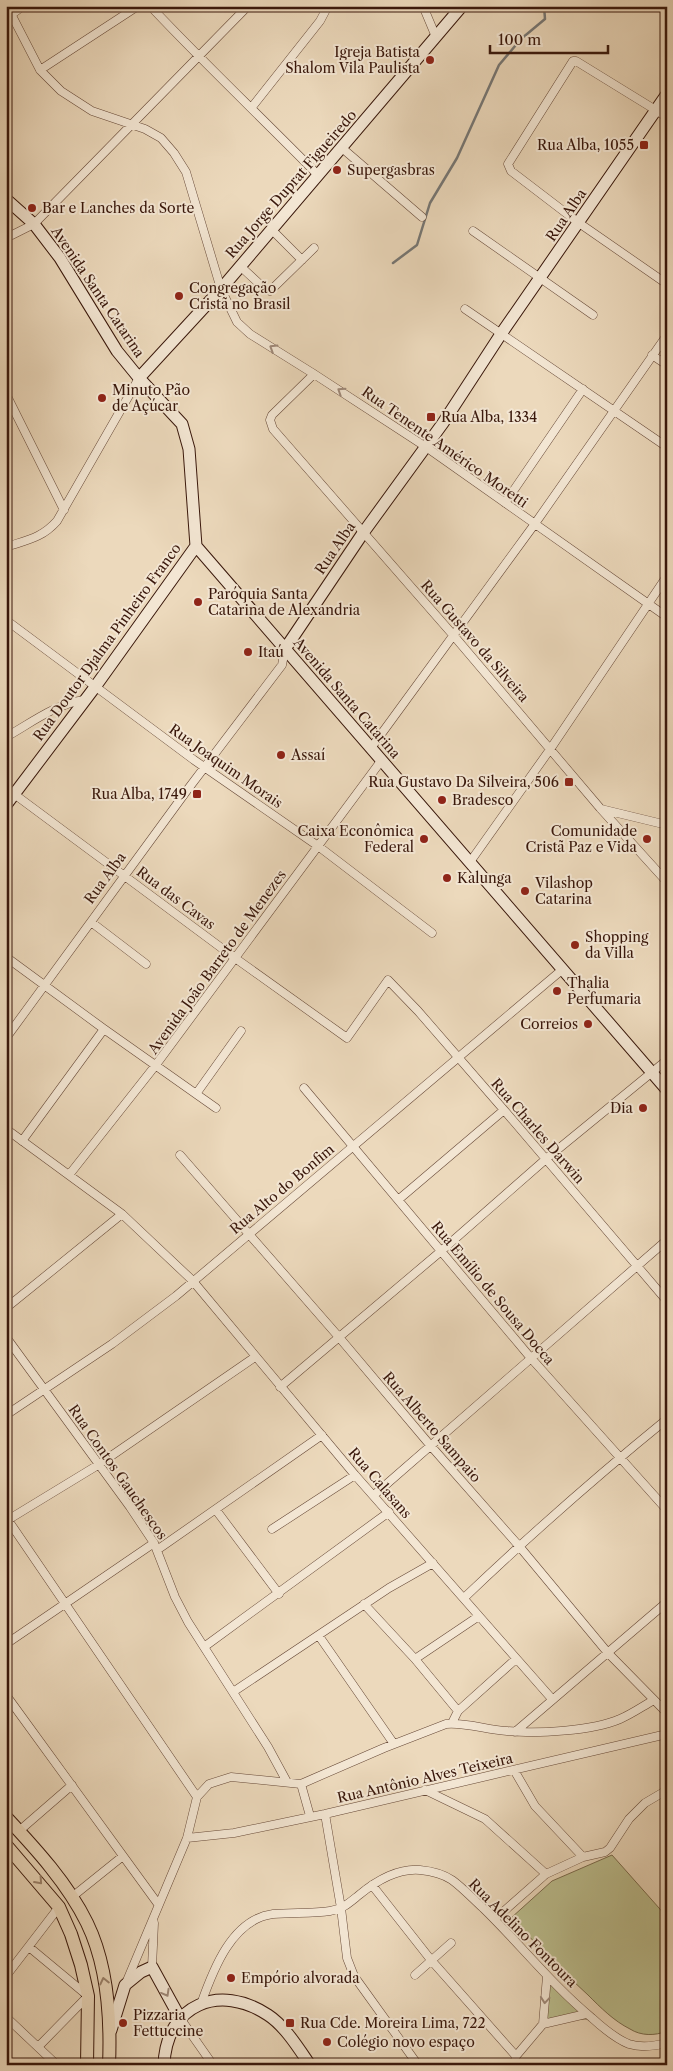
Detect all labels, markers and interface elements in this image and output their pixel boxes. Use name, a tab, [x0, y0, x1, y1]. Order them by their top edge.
scale bar	[490, 22, 608, 54]
text: 100 m	[498, 30, 541, 49]
place label: Igreja Batista Shalom Vila Paulista	[285, 43, 421, 77]
marker: Igreja Batista Shalom Vila Paulista	[424, 54, 436, 66]
street label: Rua Jorge Duprat Figueiredo	[222, 106, 360, 262]
place label: Rua Alba, 1055	[537, 136, 634, 154]
marker: Rua Alba, 1055	[638, 139, 650, 151]
place label: Supergasbras	[347, 161, 435, 179]
marker: Supergasbras	[331, 164, 343, 176]
street label: Rua Alba	[542, 185, 590, 245]
place label: Bar e Lanches da Sorte	[42, 199, 194, 217]
marker: Bar e Lanches da Sorte	[26, 202, 38, 214]
street label: Avenida Santa Catarina	[47, 222, 149, 361]
place label: Congregação Cristã no Brasil	[189, 279, 290, 313]
marker: Congregação Cristã no Brasil	[173, 290, 185, 302]
one-way arrow	[269, 344, 278, 354]
place label: Minuto Pão de Açúcar	[112, 381, 190, 415]
street label: Rua Tenente Américo Moretti	[358, 383, 532, 511]
one-way arrow	[338, 388, 347, 398]
marker: Minuto Pão de Açúcar	[96, 392, 108, 404]
place label: Rua Alba, 1334	[441, 408, 537, 426]
marker: Rua Alba, 1334	[425, 411, 437, 423]
street label: Rua Alba	[311, 518, 359, 578]
street label: Rua Doutor Djalma Pinheiro Franco	[29, 540, 185, 744]
street label: Rua Gustavo da Silveira	[417, 576, 533, 706]
place label: Paróquia Santa Catarina de Alexandria	[208, 585, 361, 619]
marker: Paróquia Santa Catarina de Alexandria	[192, 596, 204, 608]
street label: Avenida Santa Catarina	[289, 633, 405, 763]
place label: Itaú	[258, 643, 284, 661]
marker: Itaú	[242, 646, 254, 658]
street label: Rua Joaquim Morais	[166, 720, 286, 812]
place label: Assaí	[290, 746, 325, 764]
marker: Assaí	[275, 749, 287, 761]
place label: Rua Gustavo Da Silveira, 506	[368, 773, 559, 791]
marker: Rua Gustavo Da Silveira, 506	[563, 776, 575, 788]
place label: Rua Alba, 1749	[91, 785, 187, 803]
marker: Rua Alba, 1749	[191, 788, 203, 800]
place label: Bradesco	[452, 791, 513, 809]
marker: Bradesco	[436, 794, 448, 806]
place label: Caixa Econômica Federal	[297, 822, 415, 856]
place label: Comunidade Cristã Paz e Vida	[525, 822, 638, 856]
marker: Caixa Econômica Federal	[418, 833, 430, 845]
marker: Comunidade Cristã Paz e Vida	[641, 833, 653, 845]
street label: Rua Alba	[80, 848, 130, 907]
street label: Rua das Cavas	[133, 863, 219, 933]
street label: Avenida João Barreto de Menezes	[143, 866, 290, 1059]
place label: Kalunga	[457, 869, 512, 887]
marker: Kalunga	[441, 872, 453, 884]
place label: Vilashop Catarina	[534, 874, 593, 908]
marker: Vilashop Catarina	[519, 885, 531, 897]
place label: Shopping da Villa	[585, 928, 649, 962]
marker: Shopping da Villa	[569, 939, 581, 951]
place label: Thalia Perfumaria	[567, 974, 642, 1008]
marker: Thalia Perfumaria	[551, 985, 563, 997]
place label: Correios	[520, 1015, 578, 1033]
marker: Correios	[582, 1018, 594, 1030]
street label: Rua Charles Darwin	[487, 1075, 589, 1188]
place label: Dia	[610, 1099, 634, 1117]
marker: Dia	[637, 1102, 649, 1114]
street label: Rua Alto do Bonfim	[226, 1140, 338, 1238]
street label: Rua Emílio de Sousa Docca	[428, 1217, 559, 1369]
street label: Rua Alberto Sampaio	[379, 1368, 485, 1486]
street label: Rua Contos Gauchescos	[65, 1401, 171, 1543]
street label: Rua Calasans	[344, 1444, 416, 1522]
street label: Rua Antônio Alves Teixeira	[335, 1749, 515, 1807]
street label: Rua Adelino Fontoura	[465, 1875, 582, 1992]
one-way arrow	[33, 1876, 42, 1885]
place label: Empório alvorada	[241, 1969, 360, 1987]
marker: Empório alvorada	[225, 1972, 237, 1984]
one-way arrow	[100, 1977, 110, 1986]
one-way arrow	[160, 1987, 170, 1996]
one-way arrow	[540, 1996, 551, 2004]
place label: Pizzaria Fettuccine	[133, 2006, 204, 2040]
place label: Rua Cde. Moreira Lima, 722	[300, 2014, 486, 2032]
marker: Pizzaria Fettuccine	[117, 2017, 129, 2029]
marker: Rua Cde. Moreira Lima, 722	[284, 2017, 296, 2029]
place label: Colégio novo espaço	[337, 2033, 475, 2051]
marker: Colégio novo espaço	[321, 2036, 333, 2048]

